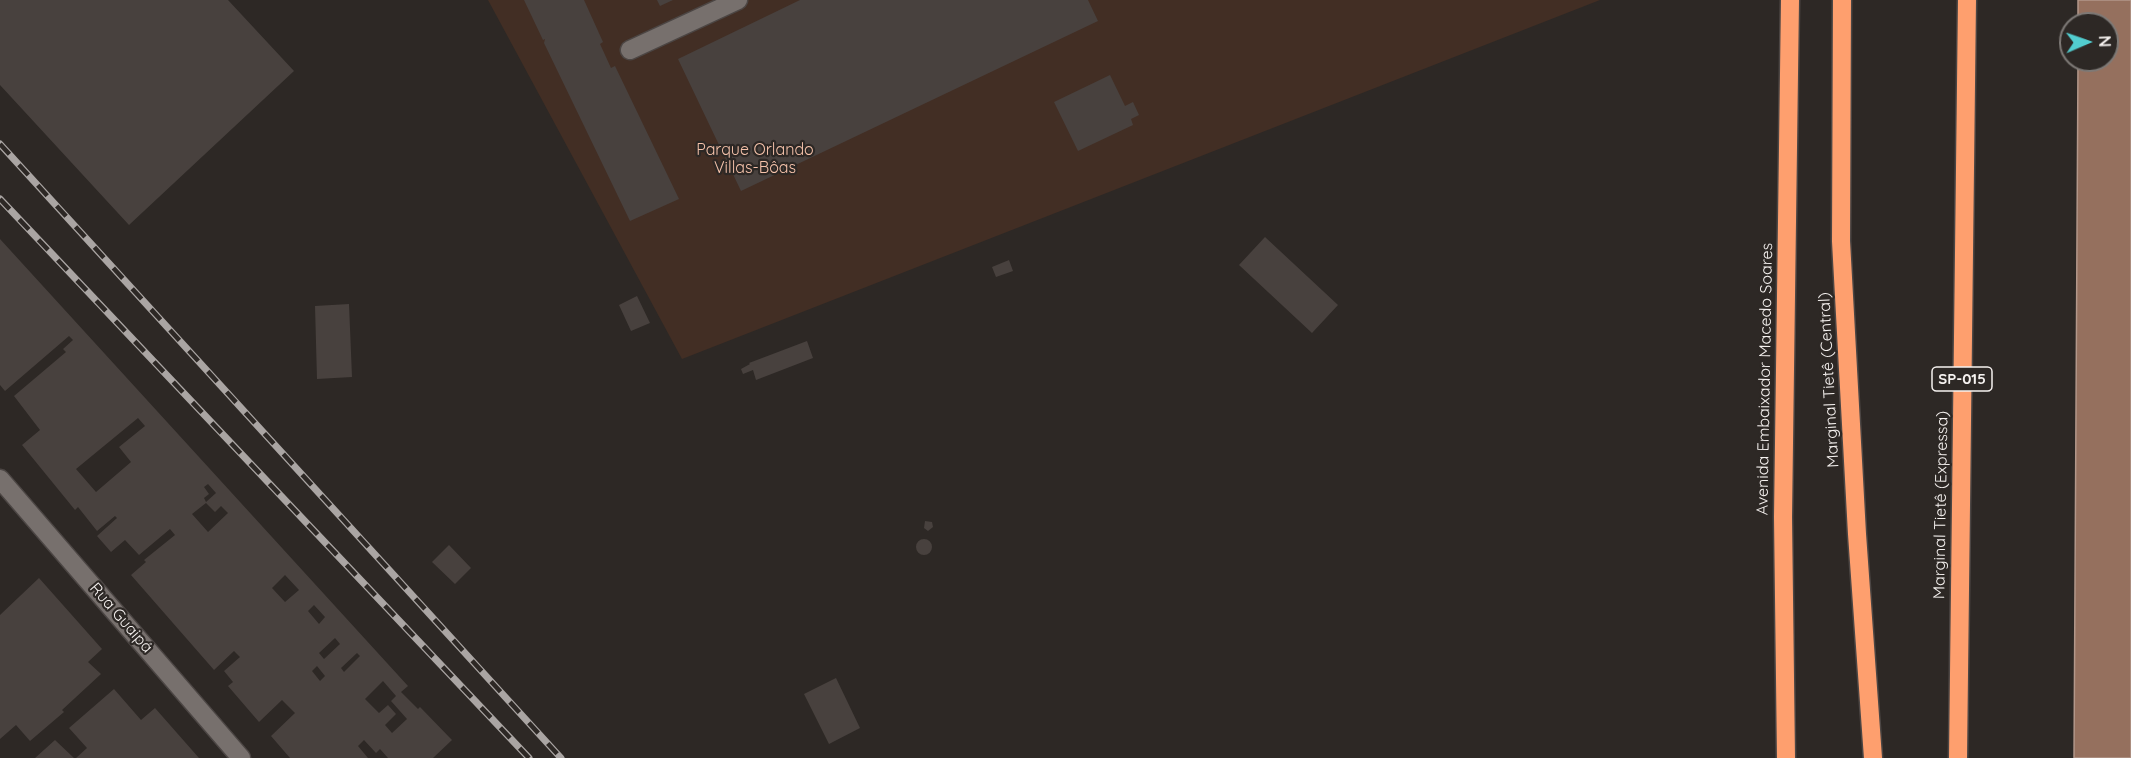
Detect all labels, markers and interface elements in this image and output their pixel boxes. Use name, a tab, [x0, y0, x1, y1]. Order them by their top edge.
north arrow	[2059, 12, 2119, 72]
text: N	[2095, 35, 2115, 48]
park label: Parque Orlando Villas-Bôas	[696, 140, 814, 178]
street label: Avenida Embaixador Macedo Soares	[1753, 243, 1777, 515]
street label: Marginal Tietê (Central)	[1815, 292, 1843, 468]
road number: SP-015	[1932, 367, 1992, 391]
street label: Marginal Tietê (Expressa)	[1930, 411, 1952, 599]
street label: Rua Guaipá	[85, 579, 157, 657]

